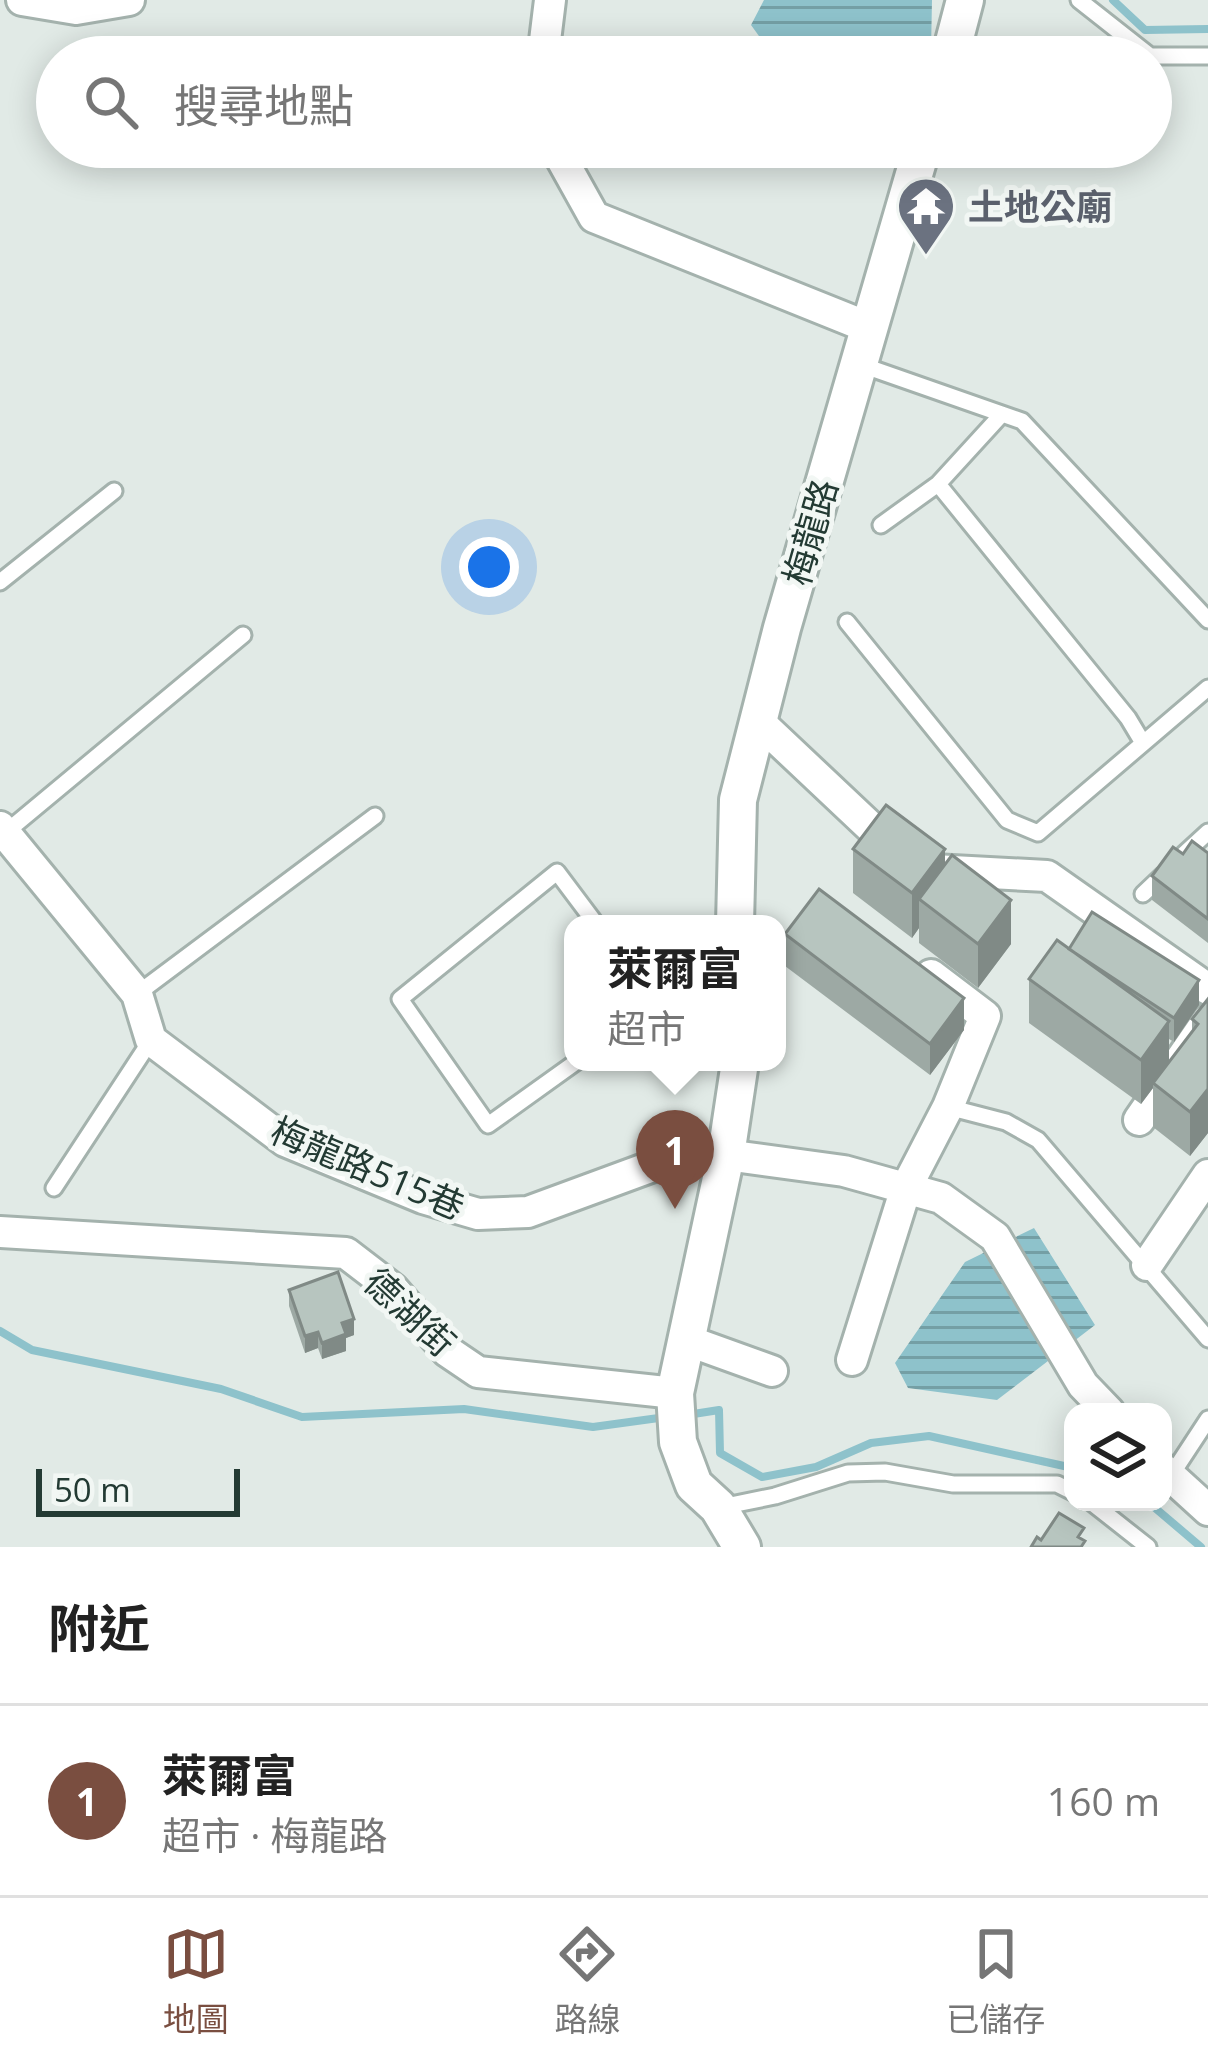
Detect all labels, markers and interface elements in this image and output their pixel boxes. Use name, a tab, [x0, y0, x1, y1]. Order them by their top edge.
search box	[36, 36, 1172, 168]
icon: search	[78, 69, 144, 135]
text: 搜尋地點	[174, 74, 354, 135]
temple icon: 土地公廟	[895, 175, 957, 257]
place label: 土地公廟	[968, 182, 1112, 231]
street label: 梅龍路	[772, 473, 848, 591]
your location	[459, 537, 519, 597]
popup	[564, 915, 786, 1071]
text: 萊爾富	[607, 937, 743, 998]
text: 超市	[607, 1001, 686, 1054]
street label: 梅龍路515巷	[264, 1105, 472, 1231]
pin: 1	[636, 1110, 714, 1209]
street label: 德湖街	[354, 1257, 466, 1367]
map controls	[1064, 1403, 1172, 1511]
button: layers	[1064, 1403, 1172, 1511]
scale bar	[36, 1463, 240, 1516]
text: 50 m	[54, 1467, 131, 1512]
text: 附近	[48, 1592, 150, 1662]
text: 萊爾富	[162, 1744, 297, 1805]
text: 1	[76, 1774, 98, 1827]
text: 160 m	[1047, 1774, 1160, 1827]
text: 超市 · 梅龍路	[162, 1808, 388, 1861]
tab: 地圖	[163, 1921, 229, 2041]
tab: 路線	[554, 1921, 620, 2041]
tab: 已儲存	[946, 1921, 1045, 2041]

